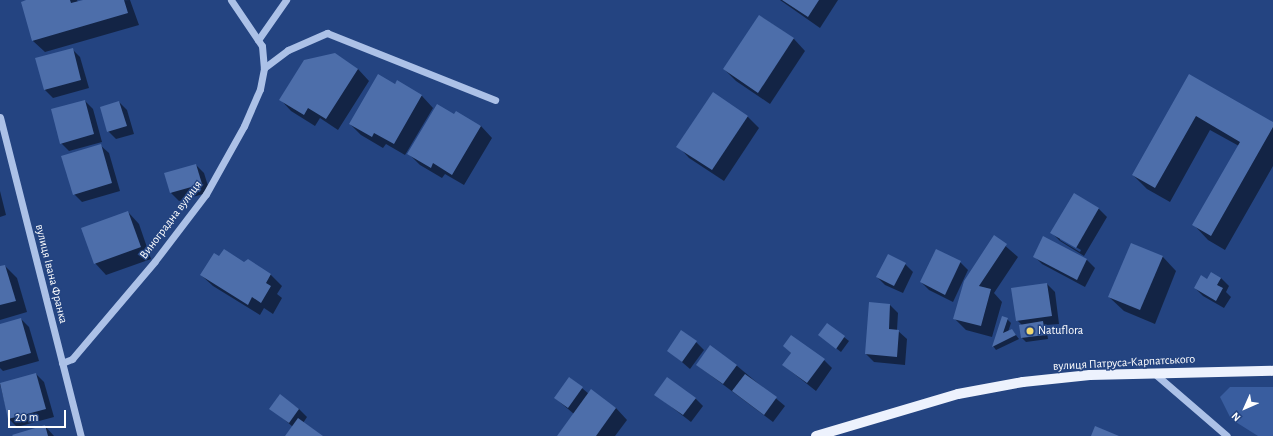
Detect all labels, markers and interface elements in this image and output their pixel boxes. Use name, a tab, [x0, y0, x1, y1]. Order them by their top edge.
street label: Виноградна вулиця	[137, 178, 205, 262]
street label: вулиця Івана Франка	[32, 223, 70, 325]
place label: Natuflora	[1038, 324, 1083, 338]
marker: Natuflora	[1025, 326, 1035, 336]
street label: вулиця Патруса-Карпатського	[1053, 352, 1195, 374]
north arrow	[1225, 388, 1265, 428]
scale bar	[10, 402, 68, 428]
text: N	[1230, 410, 1243, 423]
text: 20 m	[15, 411, 38, 423]

